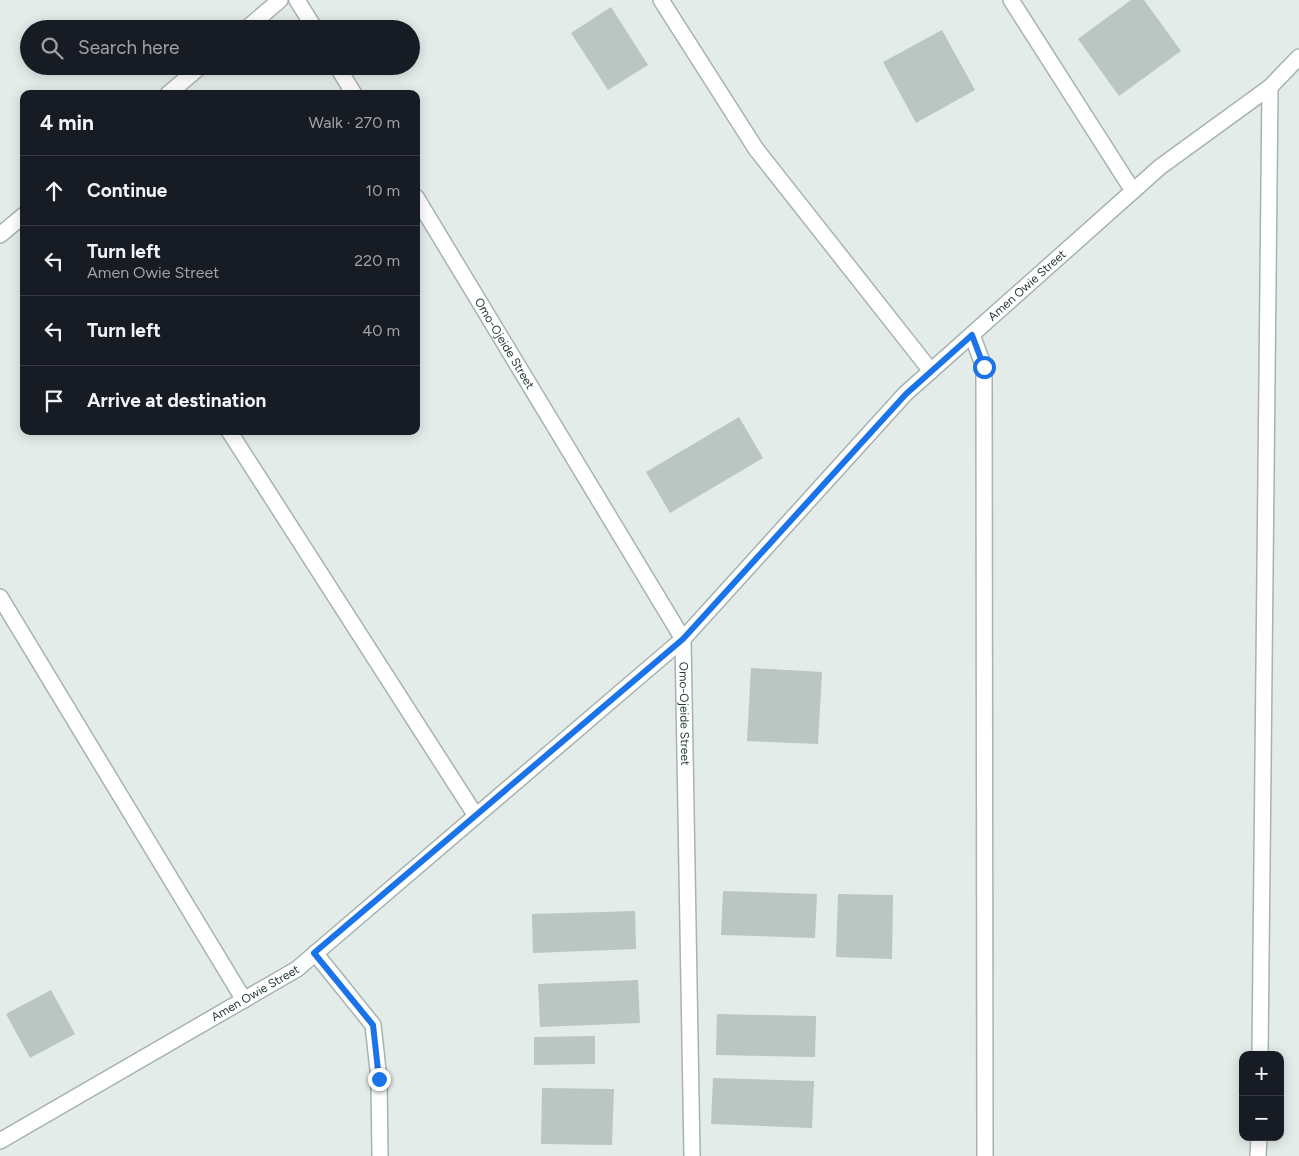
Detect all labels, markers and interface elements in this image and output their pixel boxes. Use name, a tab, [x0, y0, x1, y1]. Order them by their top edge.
search box	[20, 20, 420, 75]
icon: search	[38, 34, 66, 62]
text: Search here	[78, 36, 180, 59]
text: 4 min	[40, 110, 94, 135]
text: Walk · 270 m	[309, 113, 400, 132]
icon: ahead	[40, 177, 68, 205]
text: Continue	[87, 179, 167, 202]
text: 10 m	[366, 181, 400, 200]
text: Turn left	[87, 240, 161, 263]
icon: left	[40, 247, 68, 275]
street label: Amen Owie Street	[985, 247, 1069, 324]
text: 220 m	[354, 251, 400, 270]
text: Amen Owie Street	[87, 263, 219, 282]
street label: Omo-Ojeide Street	[472, 295, 537, 392]
icon: left	[40, 317, 68, 345]
text: Turn left	[87, 319, 161, 342]
text: 40 m	[362, 321, 400, 340]
route start	[973, 356, 996, 379]
icon: arrive	[40, 387, 68, 415]
text: Arrive at destination	[87, 389, 266, 412]
street label: Omo-Ojeide Street	[676, 662, 692, 766]
street label: Amen Owie Street	[209, 962, 302, 1024]
map controls	[1239, 1051, 1284, 1141]
button: +	[1239, 1051, 1284, 1096]
route end	[368, 1068, 391, 1091]
button: −	[1239, 1096, 1284, 1141]

